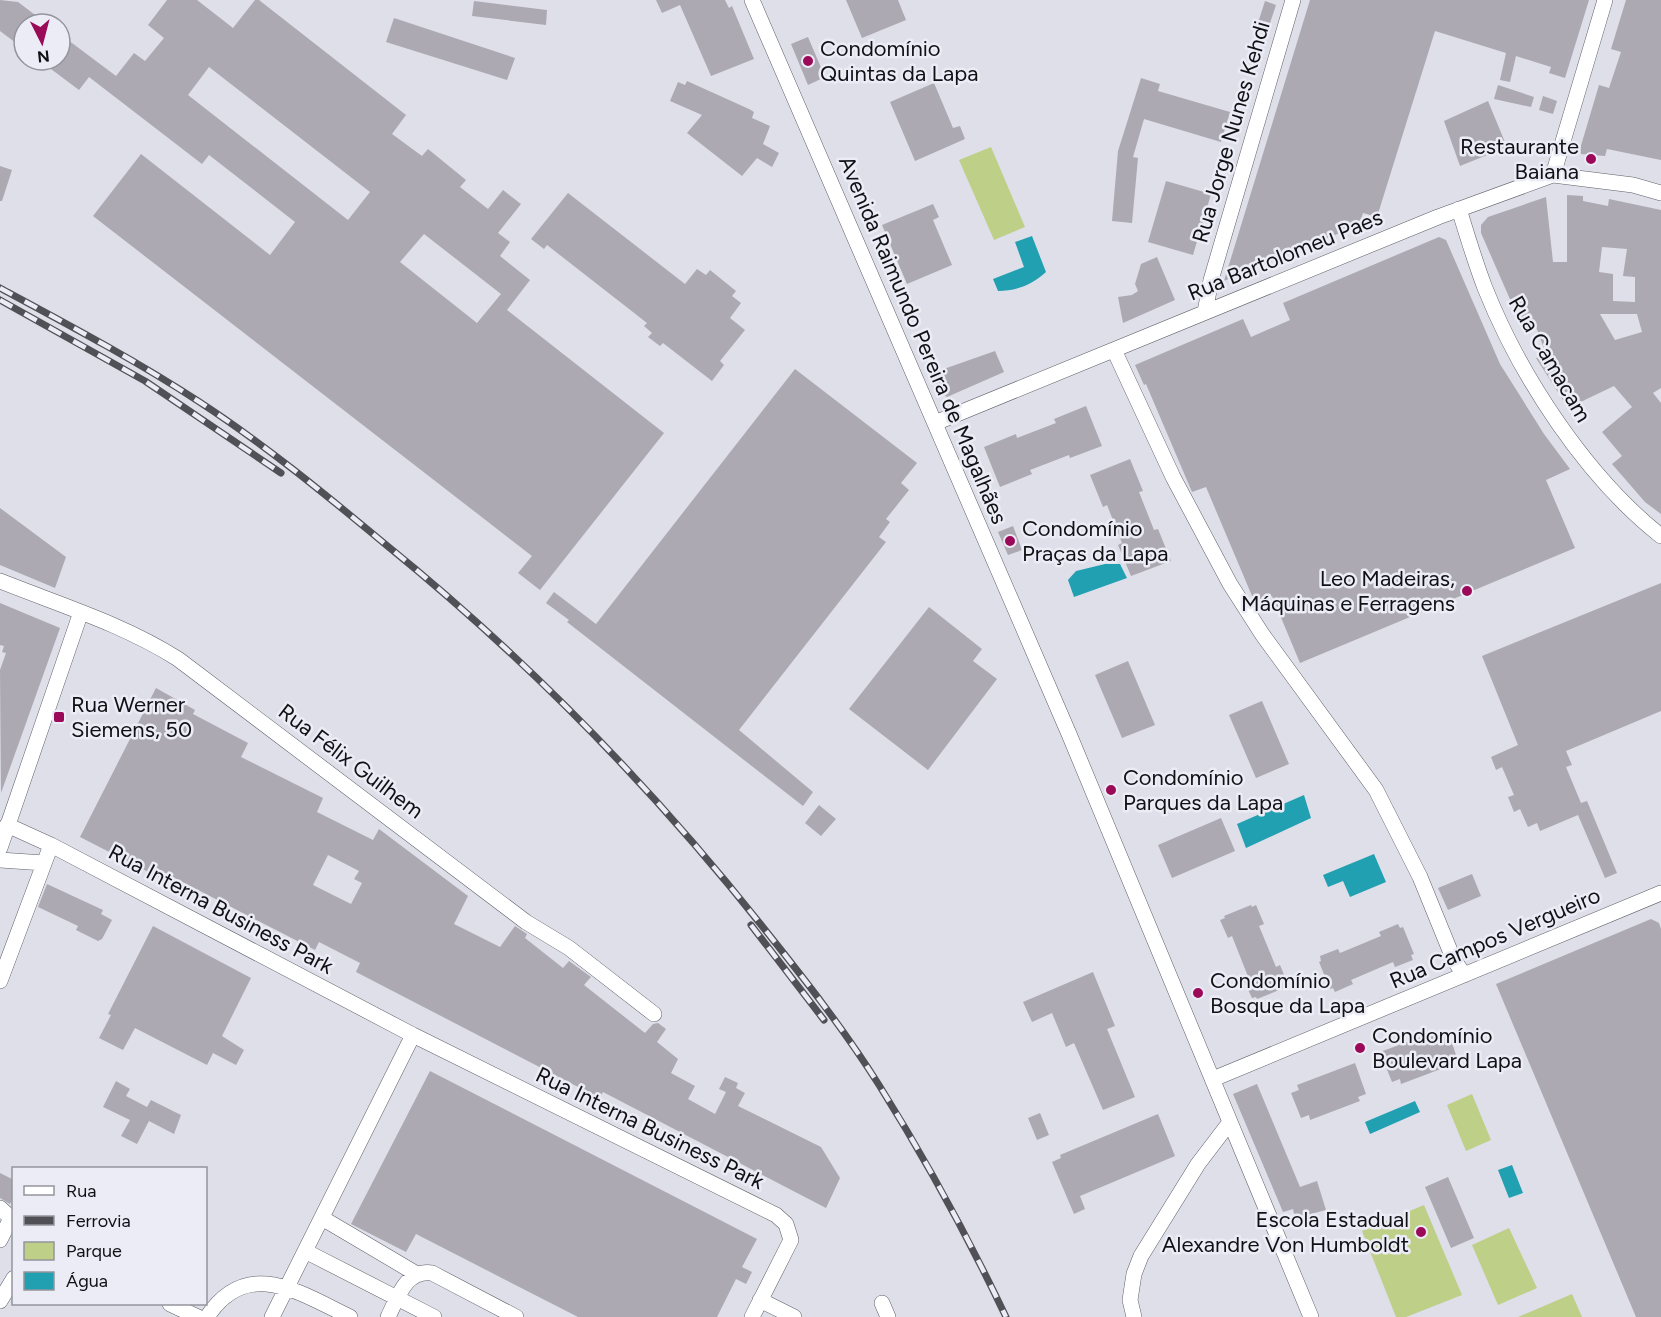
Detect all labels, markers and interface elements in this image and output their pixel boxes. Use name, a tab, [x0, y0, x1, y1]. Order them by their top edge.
north arrow	[12, 12, 72, 72]
street label: Rua Jorge Nunes Kehdi	[1186, 18, 1276, 246]
place label: Condomínio Quintas da Lapa	[820, 35, 978, 87]
text: N	[36, 46, 51, 67]
marker: Condomínio Quintas da Lapa	[801, 54, 815, 68]
place label: Restaurante Baiana	[1460, 133, 1579, 185]
street label: Avenida Raimundo Pereira de Magalhães	[833, 152, 1013, 528]
marker: Restaurante Baiana	[1584, 152, 1598, 166]
street label: Rua Bartolomeu Paes	[1184, 204, 1386, 306]
street label: Rua Camacam	[1503, 291, 1597, 427]
place label: Condomínio Praças da Lapa	[1022, 515, 1169, 567]
marker: Condomínio Praças da Lapa	[1003, 534, 1017, 548]
place label: Leo Madeiras, Máquinas e Ferragens	[1241, 565, 1455, 617]
marker: Leo Madeiras, Máquinas e Ferragens	[1460, 584, 1474, 598]
place label: Rua Werner Siemens, 50	[71, 691, 192, 743]
street label: Rua Félix Guilhem	[273, 698, 429, 824]
marker: Rua Werner Siemens, 50	[52, 710, 66, 724]
place label: Condomínio Parques da Lapa	[1123, 764, 1283, 816]
marker: Condomínio Parques da Lapa	[1104, 783, 1118, 797]
street label: Rua Interna Business Park	[104, 838, 338, 980]
street label: Rua Campos Vergueiro	[1386, 881, 1604, 995]
place label: Condomínio Bosque da Lapa	[1210, 967, 1365, 1019]
marker: Condomínio Bosque da Lapa	[1191, 986, 1205, 1000]
place label: Condomínio Boulevard Lapa	[1372, 1022, 1522, 1074]
marker: Condomínio Boulevard Lapa	[1353, 1041, 1367, 1055]
street label: Rua Interna Business Park	[531, 1061, 769, 1195]
legend	[12, 1167, 207, 1305]
text: Rua	[66, 1180, 97, 1202]
place label: Escola Estadual Alexandre Von Humboldt	[1162, 1206, 1409, 1258]
text: Ferrovia	[66, 1210, 131, 1232]
marker: Escola Estadual Alexandre Von Humboldt	[1414, 1225, 1428, 1239]
text: Parque	[66, 1240, 122, 1262]
text: Água	[66, 1270, 108, 1292]

